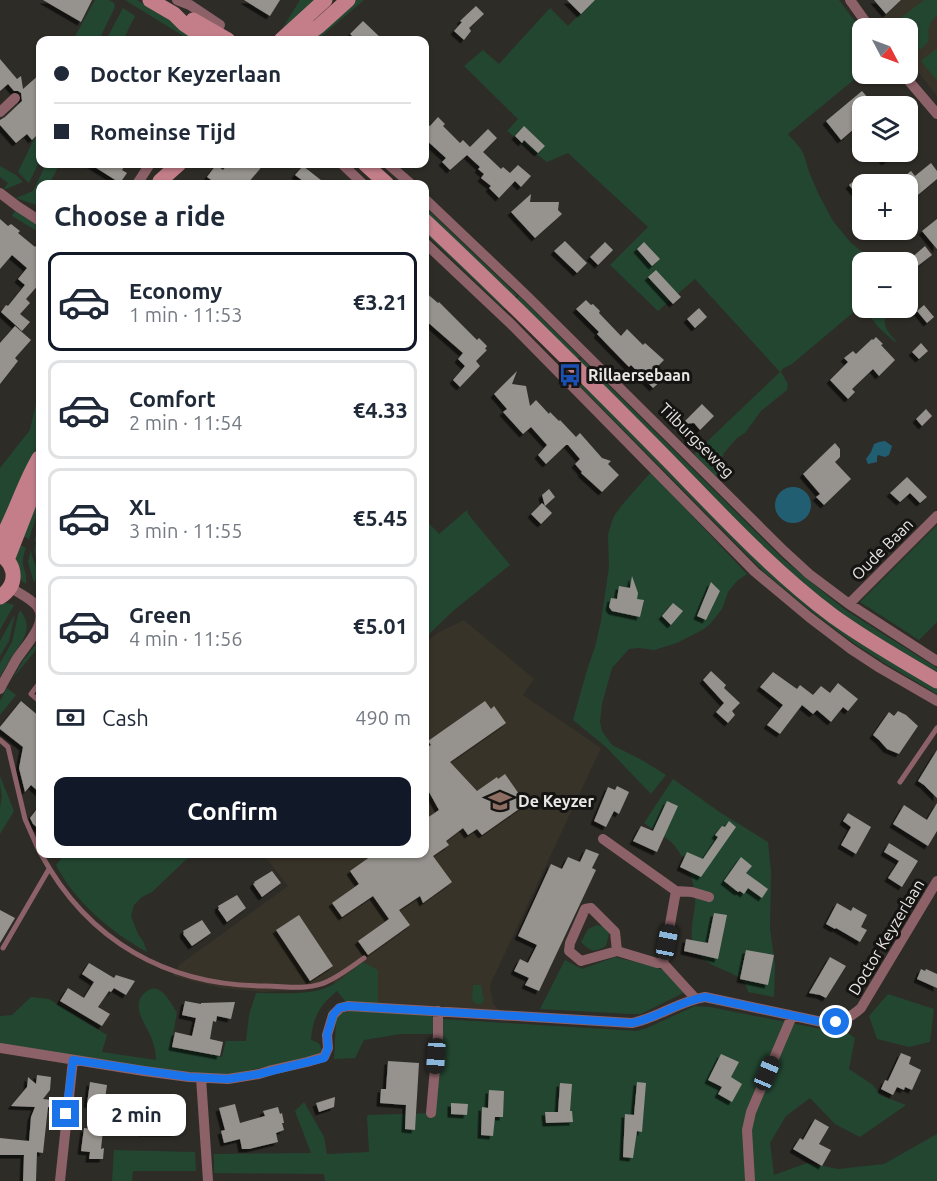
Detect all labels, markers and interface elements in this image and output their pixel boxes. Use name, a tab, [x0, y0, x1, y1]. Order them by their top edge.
north arrow	[852, 18, 918, 84]
map controls	[852, 18, 918, 318]
text: Doctor Keyzerlaan	[90, 61, 281, 86]
button: layers	[852, 96, 918, 162]
text: Romeinse Tijd	[90, 119, 236, 144]
button: +	[852, 174, 918, 240]
text: Choose a ride	[54, 201, 226, 231]
button: −	[852, 252, 918, 318]
icon: car	[57, 275, 111, 329]
text: Economy	[129, 278, 222, 303]
text: €3.21	[353, 289, 408, 314]
text: 1 min · 11:53	[129, 303, 243, 326]
bus stop icon: Rillaersebaan	[557, 362, 583, 388]
place label: Rillaersebaan	[588, 366, 690, 384]
icon: car	[57, 383, 111, 437]
text: Comfort	[129, 386, 216, 411]
text: €4.33	[353, 397, 408, 422]
street label: Tilburgseweg	[656, 399, 738, 481]
text: 2 min · 11:54	[129, 411, 243, 434]
icon: car	[57, 491, 111, 545]
text: XL	[129, 494, 156, 519]
text: €5.45	[353, 505, 408, 530]
street label: Oude Baan	[848, 515, 916, 583]
text: 3 min · 11:55	[129, 519, 243, 542]
icon: car	[57, 599, 111, 653]
text: Green	[129, 602, 191, 627]
text: €5.01	[353, 613, 408, 638]
text: 4 min · 11:56	[129, 627, 243, 650]
icon: cash	[54, 701, 87, 734]
text: Cash	[102, 705, 149, 730]
text: 490 m	[355, 706, 411, 729]
button: Confirm	[54, 777, 411, 846]
school or university icon: De Keyzer	[487, 788, 513, 814]
place label: De Keyzer	[518, 792, 594, 810]
street label: Doctor Keyzerlaan	[844, 876, 928, 998]
car	[655, 923, 679, 961]
route start	[822, 1008, 849, 1035]
car	[426, 1037, 446, 1075]
car	[752, 1053, 782, 1093]
callout: 2 min	[87, 1093, 186, 1135]
route end	[52, 1100, 79, 1127]
text: 2 min	[111, 1103, 162, 1126]

